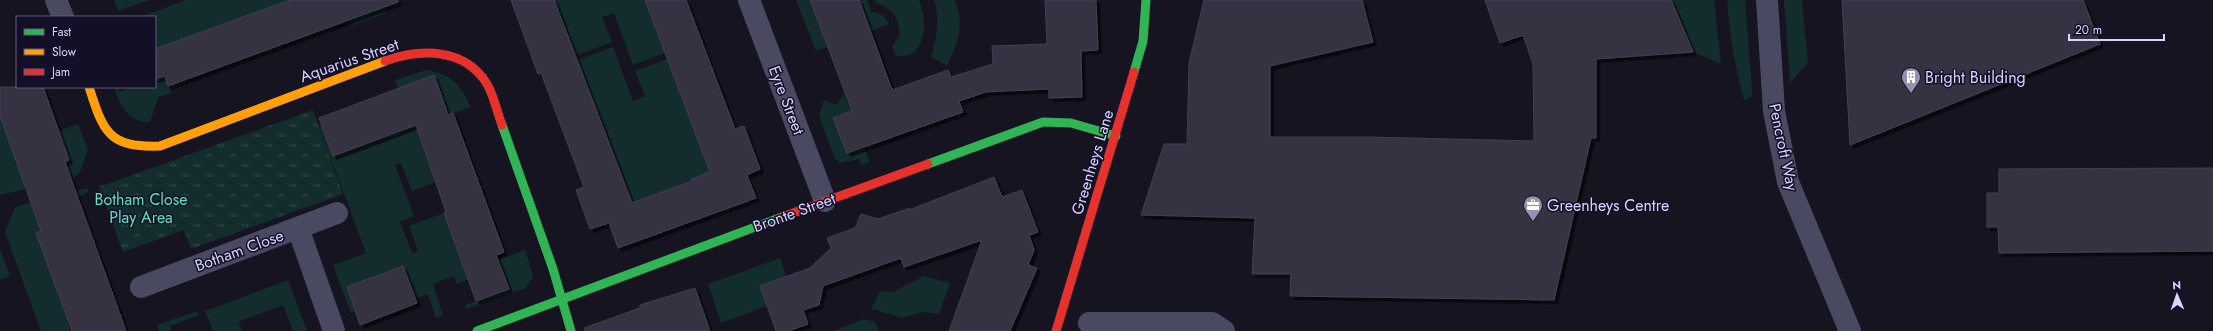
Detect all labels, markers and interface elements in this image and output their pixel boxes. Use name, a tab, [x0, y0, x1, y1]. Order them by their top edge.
legend	[16, 16, 156, 88]
scale bar	[2069, 16, 2164, 42]
text: 20 m	[2075, 21, 2102, 39]
text: Fast	[52, 23, 71, 41]
street label: Aquarius Street	[297, 33, 402, 88]
text: Slow	[52, 43, 77, 61]
street label: Eyre Street	[763, 62, 810, 138]
text: Jam	[50, 63, 70, 81]
building icon: Bright Building	[1900, 66, 1922, 94]
place label: Bright Building	[1925, 66, 2026, 89]
street label: Pencroft Way	[1763, 101, 1804, 194]
street label: Greenheys Lane	[1066, 107, 1119, 218]
street label: Bronte Street	[750, 187, 839, 238]
park label: Botham Close Play Area	[95, 188, 187, 229]
office icon: Greenheys Centre	[1522, 194, 1544, 222]
place label: Greenheys Centre	[1547, 194, 1669, 217]
street label: Botham Close	[192, 224, 287, 277]
north arrow	[2157, 275, 2197, 315]
text: N	[2172, 277, 2181, 293]

